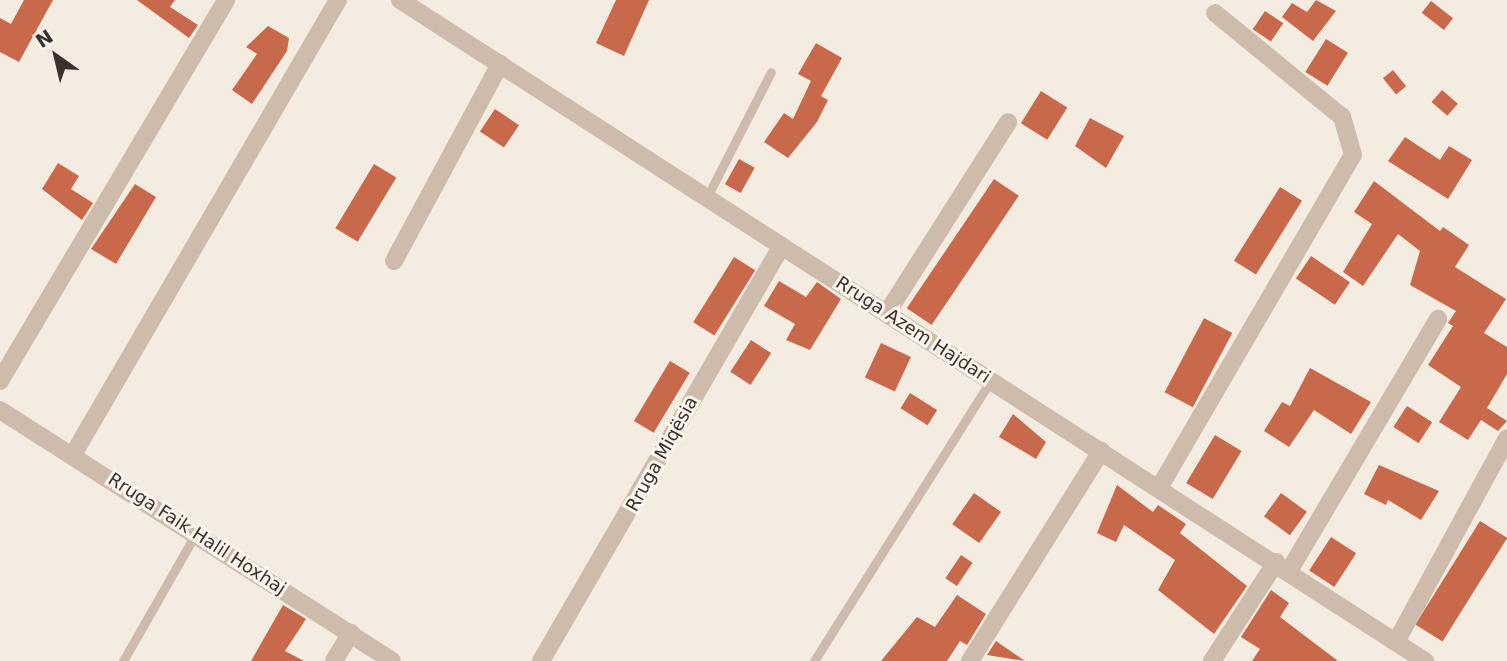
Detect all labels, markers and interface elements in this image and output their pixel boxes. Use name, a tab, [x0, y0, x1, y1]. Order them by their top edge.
north arrow	[21, 21, 91, 91]
text: N	[32, 25, 57, 52]
street label: Rruga Azem Hajdari	[832, 272, 994, 388]
street label: Rruga Miqësia	[622, 393, 702, 515]
street label: Rruga Faik Halil Hoxhaj	[104, 468, 290, 600]

